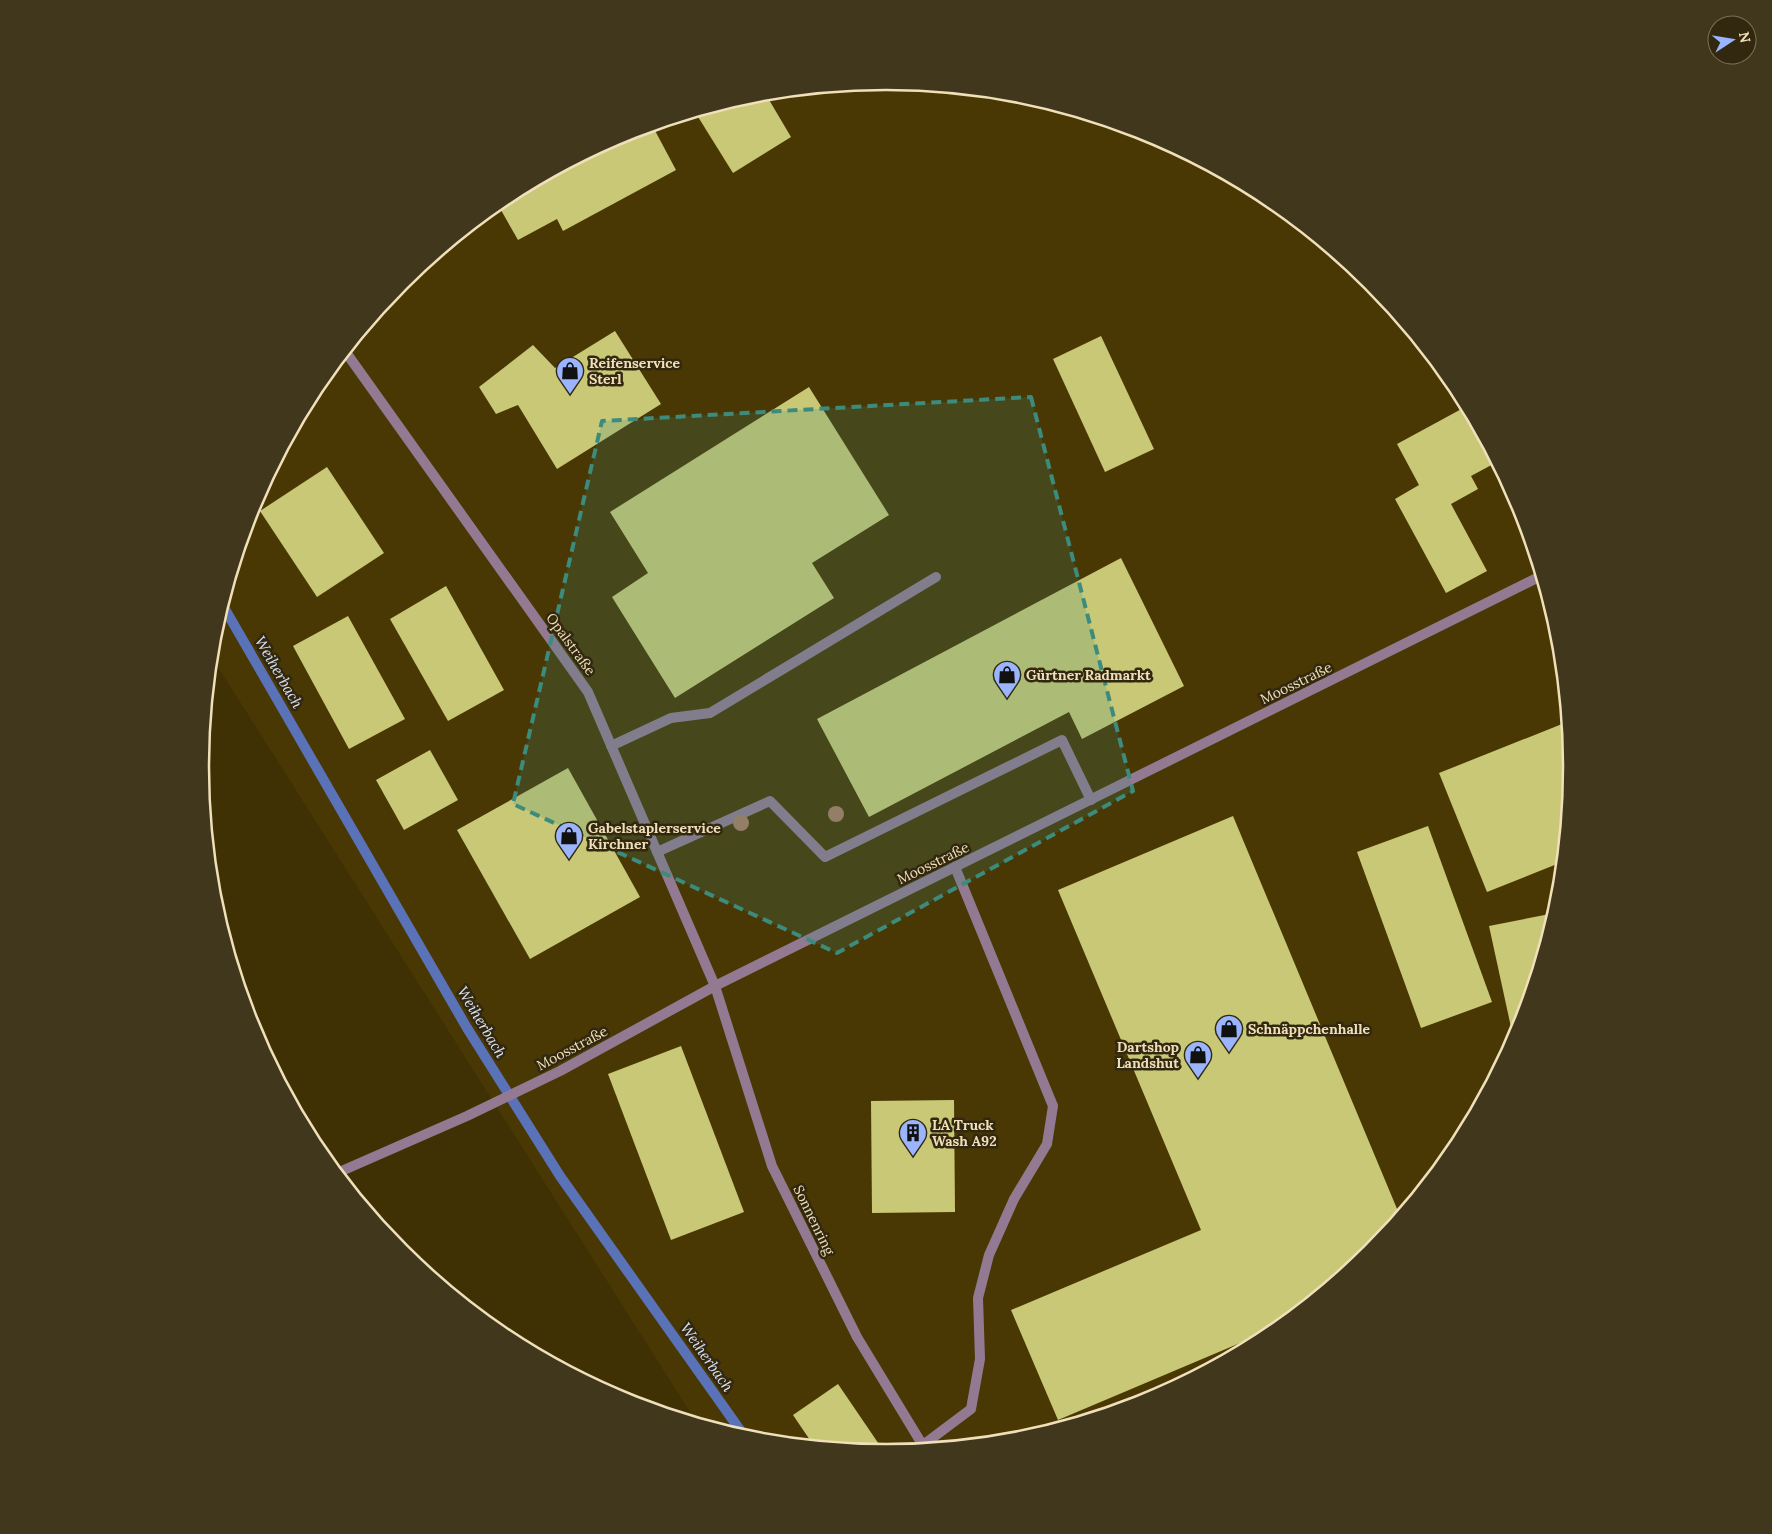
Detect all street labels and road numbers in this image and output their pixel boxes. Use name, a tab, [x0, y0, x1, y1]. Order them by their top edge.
street label: Opalstraße	[542, 609, 600, 679]
street label: Moosstraße	[1257, 658, 1335, 708]
street label: Moosstraße	[894, 838, 972, 888]
street label: Moosstraße	[533, 1022, 611, 1074]
street label: Sonnenring	[789, 1182, 839, 1258]

